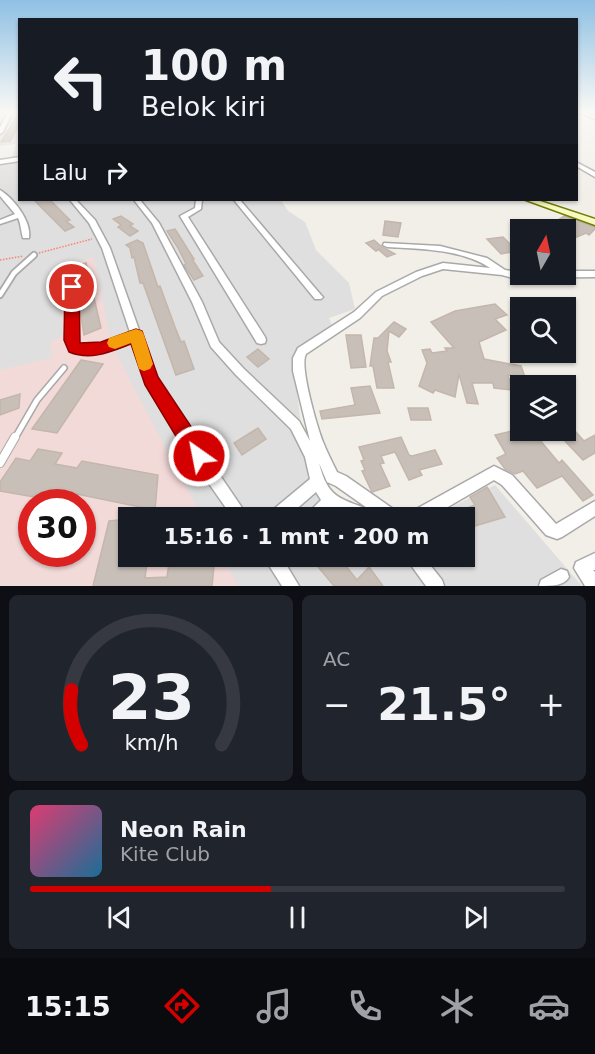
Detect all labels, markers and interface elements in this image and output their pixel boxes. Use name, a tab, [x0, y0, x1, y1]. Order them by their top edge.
text: 100 m	[141, 41, 287, 90]
icon: left	[42, 42, 120, 120]
text: Belok kiri	[141, 91, 266, 122]
icon: right	[100, 156, 133, 189]
text: Lalu	[42, 160, 88, 185]
north arrow	[510, 219, 576, 285]
map controls	[510, 219, 576, 441]
pin	[46, 261, 97, 312]
icon: arrive	[55, 270, 88, 303]
button: search	[510, 297, 576, 363]
button: layers	[510, 375, 576, 441]
position arrow	[167, 424, 231, 488]
speed limit sign: 30	[18, 489, 96, 567]
text: 15:16 · 1 mnt · 200 m	[164, 524, 429, 549]
text: AC	[323, 647, 350, 671]
text: 23	[108, 661, 194, 734]
text: 21.5°	[377, 678, 511, 731]
text: −	[323, 685, 351, 724]
text: +	[537, 685, 565, 724]
text: km/h	[124, 730, 178, 755]
text: Neon Rain	[120, 817, 247, 842]
text: Kite Club	[120, 842, 210, 866]
icon: previous	[103, 901, 136, 934]
icon: pause	[281, 901, 314, 934]
icon: next	[459, 901, 492, 934]
icon: directions	[161, 985, 203, 1027]
icon: music	[253, 985, 295, 1027]
icon: phone	[344, 985, 386, 1027]
icon: climate	[436, 985, 478, 1027]
icon: car	[528, 985, 570, 1027]
text: 15:15	[25, 991, 111, 1022]

